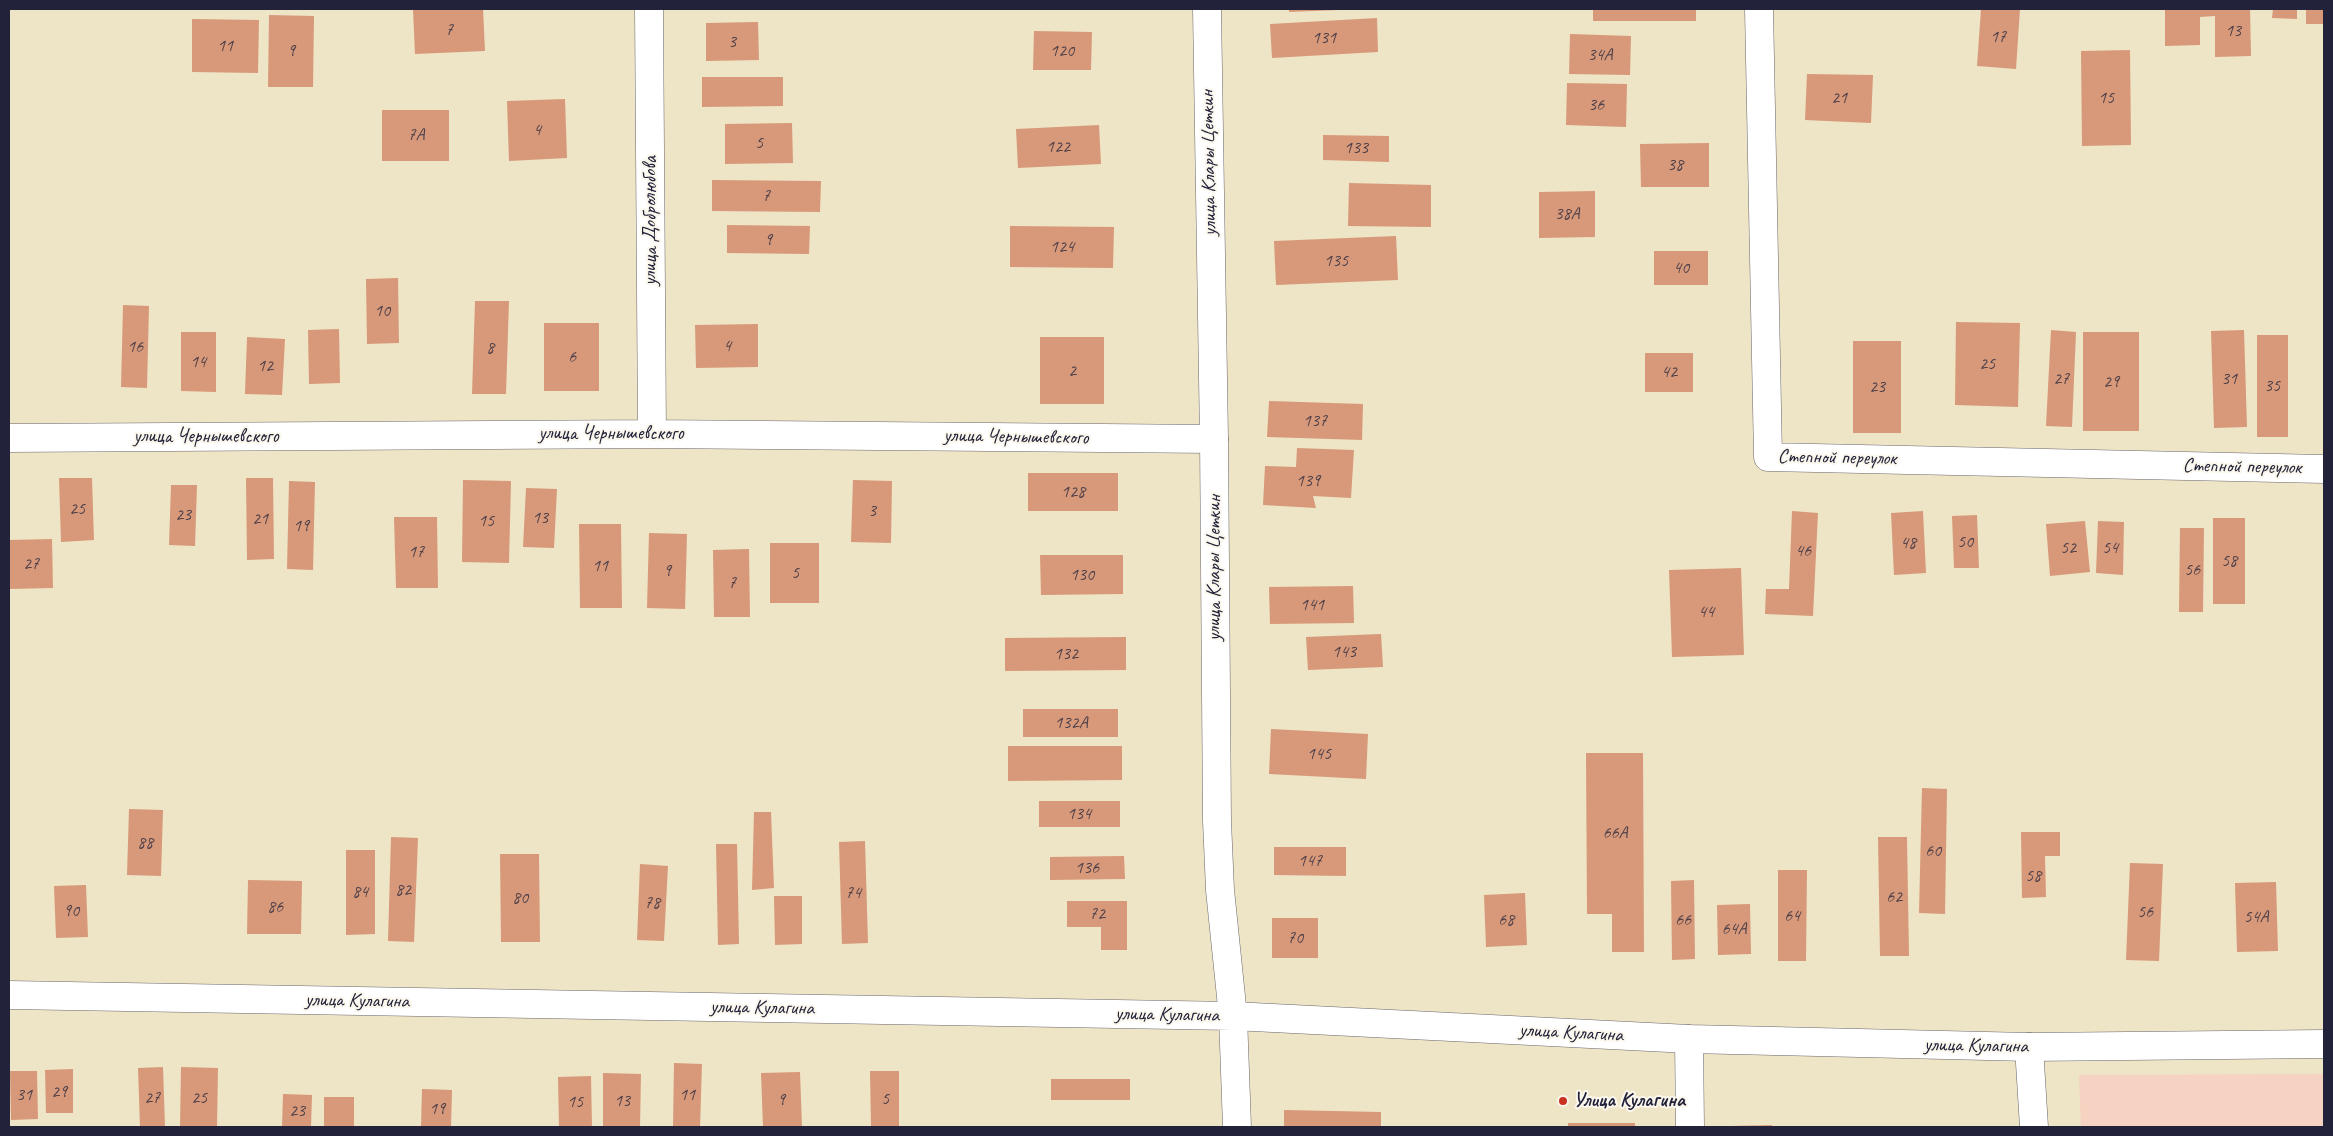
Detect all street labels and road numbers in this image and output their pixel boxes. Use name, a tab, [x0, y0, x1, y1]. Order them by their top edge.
street label: улица Клары Цеткин	[1196, 90, 1222, 236]
street label: улица Добролюбова	[639, 156, 663, 286]
street label: улица Чернышевского	[539, 422, 683, 446]
street label: улица Чернышевского	[943, 424, 1089, 450]
street label: улица Чернышевского	[134, 425, 278, 449]
street label: Степной переулок	[1777, 445, 1897, 471]
street label: Степной переулок	[2182, 454, 2302, 480]
street label: улица Клары Цеткин	[1203, 495, 1227, 641]
street label: улица Кулагина	[305, 988, 409, 1014]
street label: улица Кулагина	[710, 995, 814, 1021]
street label: улица Кулагина	[1115, 1002, 1219, 1028]
street label: улица Кулагина	[1518, 1018, 1624, 1048]
street label: улица Кулагина	[1924, 1033, 2028, 1059]

